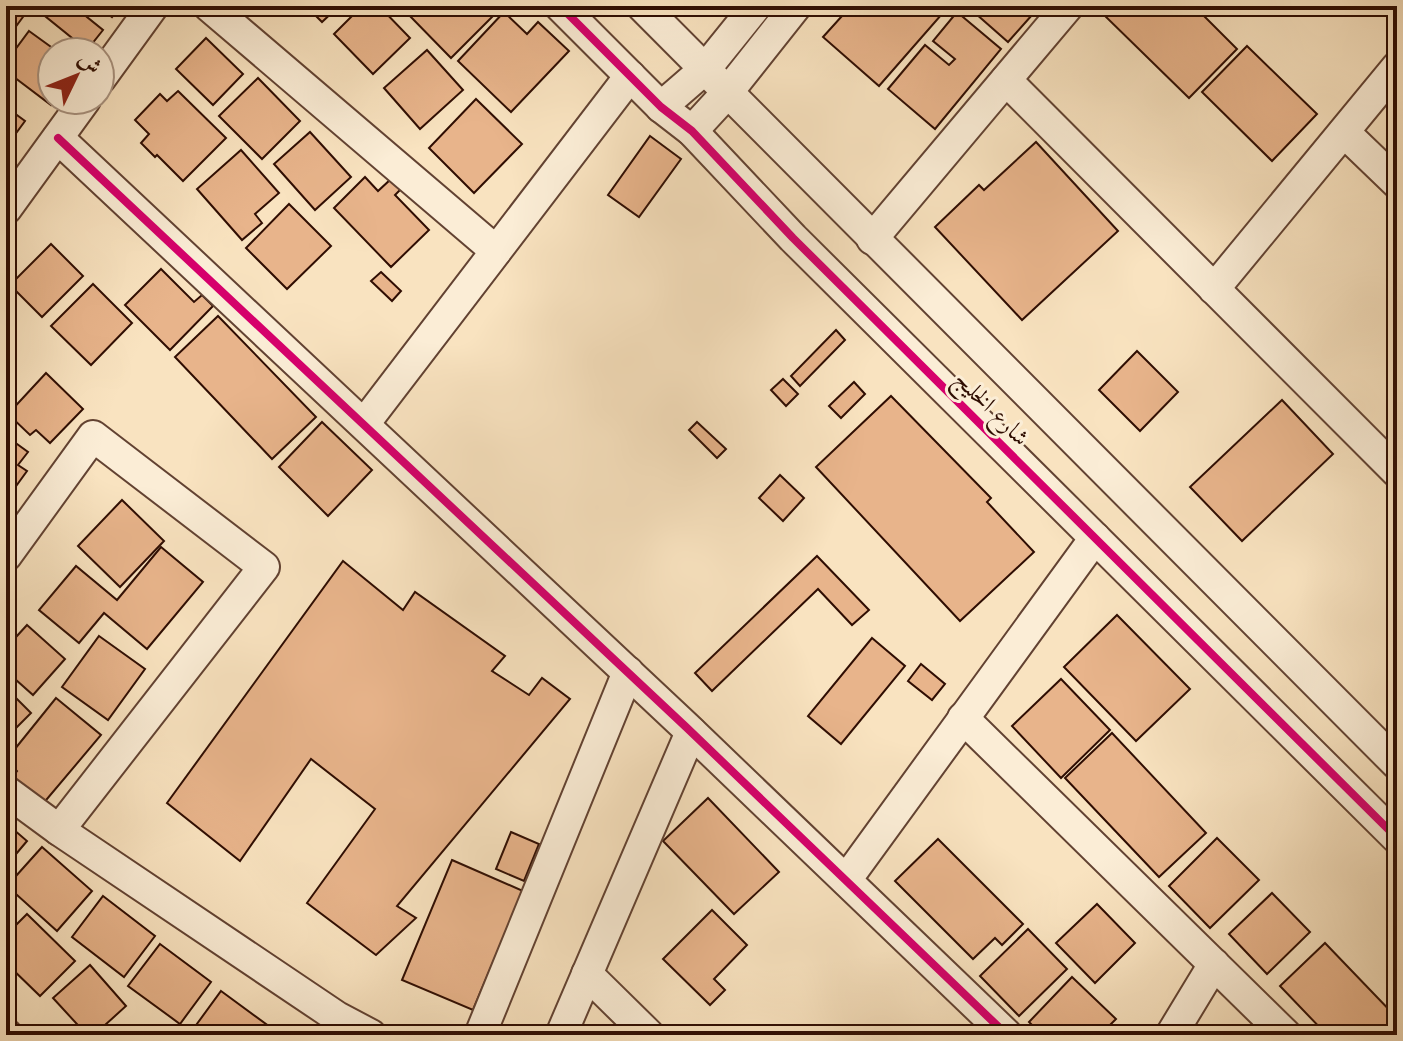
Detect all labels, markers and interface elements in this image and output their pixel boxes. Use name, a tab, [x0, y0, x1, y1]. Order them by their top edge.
north arrow	[36, 36, 116, 116]
text: ش	[71, 45, 108, 81]
street label: شارع الخليج	[944, 363, 1037, 456]

